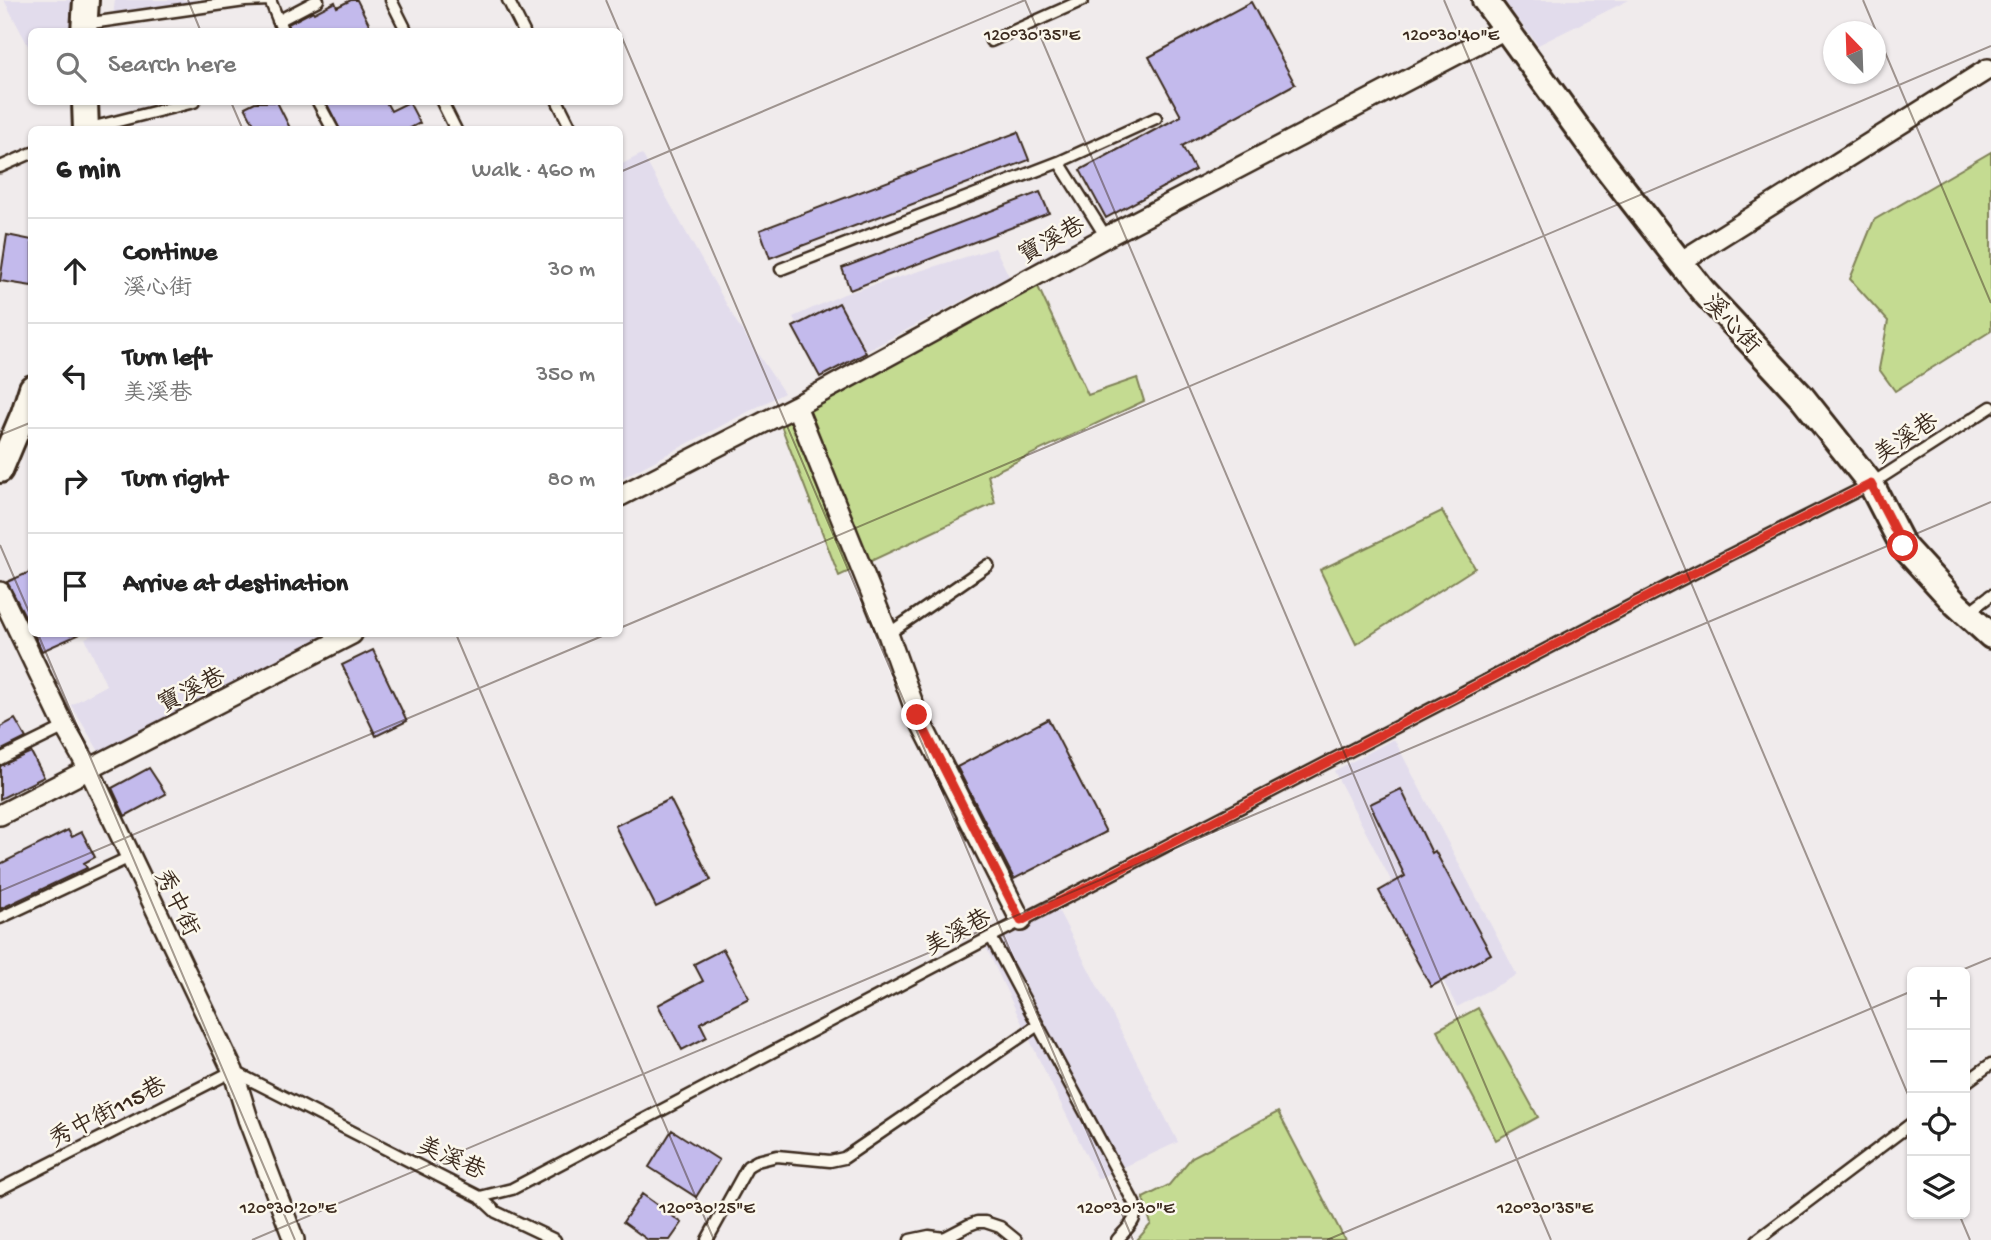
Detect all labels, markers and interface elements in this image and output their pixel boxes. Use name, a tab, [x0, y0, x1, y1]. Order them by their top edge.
north arrow	[1823, 21, 1886, 84]
text: 120°30'35"E	[983, 26, 1081, 47]
text: 120°30'40"E	[1402, 26, 1500, 47]
search box	[28, 28, 623, 105]
icon: search	[52, 48, 90, 86]
text: Search here	[108, 51, 236, 82]
text: 6 min	[56, 154, 120, 189]
text: Walk · 460 m	[472, 158, 595, 185]
street label: 寶溪巷	[1014, 211, 1091, 272]
text: Continue	[123, 239, 217, 270]
icon: ahead	[56, 252, 94, 290]
text: 30 m	[548, 257, 595, 284]
text: 溪心街	[123, 276, 192, 303]
street label: 溪心街	[1695, 288, 1766, 362]
text: Turn left	[123, 344, 211, 375]
icon: left	[56, 357, 94, 395]
text: 350 m	[536, 362, 595, 389]
text: 美溪巷	[123, 381, 192, 408]
street label: 美溪巷	[1868, 407, 1945, 472]
icon: right	[56, 462, 94, 500]
text: Turn right	[123, 465, 227, 496]
text: 80 m	[548, 467, 595, 494]
route start	[1887, 530, 1918, 561]
icon: arrive	[56, 567, 94, 605]
text: Arrive at destination	[123, 570, 348, 601]
street label: 寶溪巷	[153, 662, 231, 721]
route end	[901, 699, 932, 730]
street label: 秀中街	[146, 864, 205, 942]
street label: 美溪巷	[920, 904, 997, 964]
map controls	[1907, 967, 1970, 1219]
button: +	[1907, 967, 1970, 1030]
button: −	[1907, 1030, 1970, 1093]
street label: 秀中街115巷	[45, 1071, 172, 1156]
button: locate	[1907, 1093, 1970, 1156]
street label: 美溪巷	[412, 1131, 490, 1188]
button: layers	[1907, 1156, 1970, 1219]
text: 120°30'20"E	[239, 1199, 337, 1220]
text: 120°30'25"E	[658, 1199, 756, 1220]
text: 120°30'30"E	[1077, 1199, 1175, 1220]
text: 120°30'35"E	[1496, 1199, 1594, 1220]

